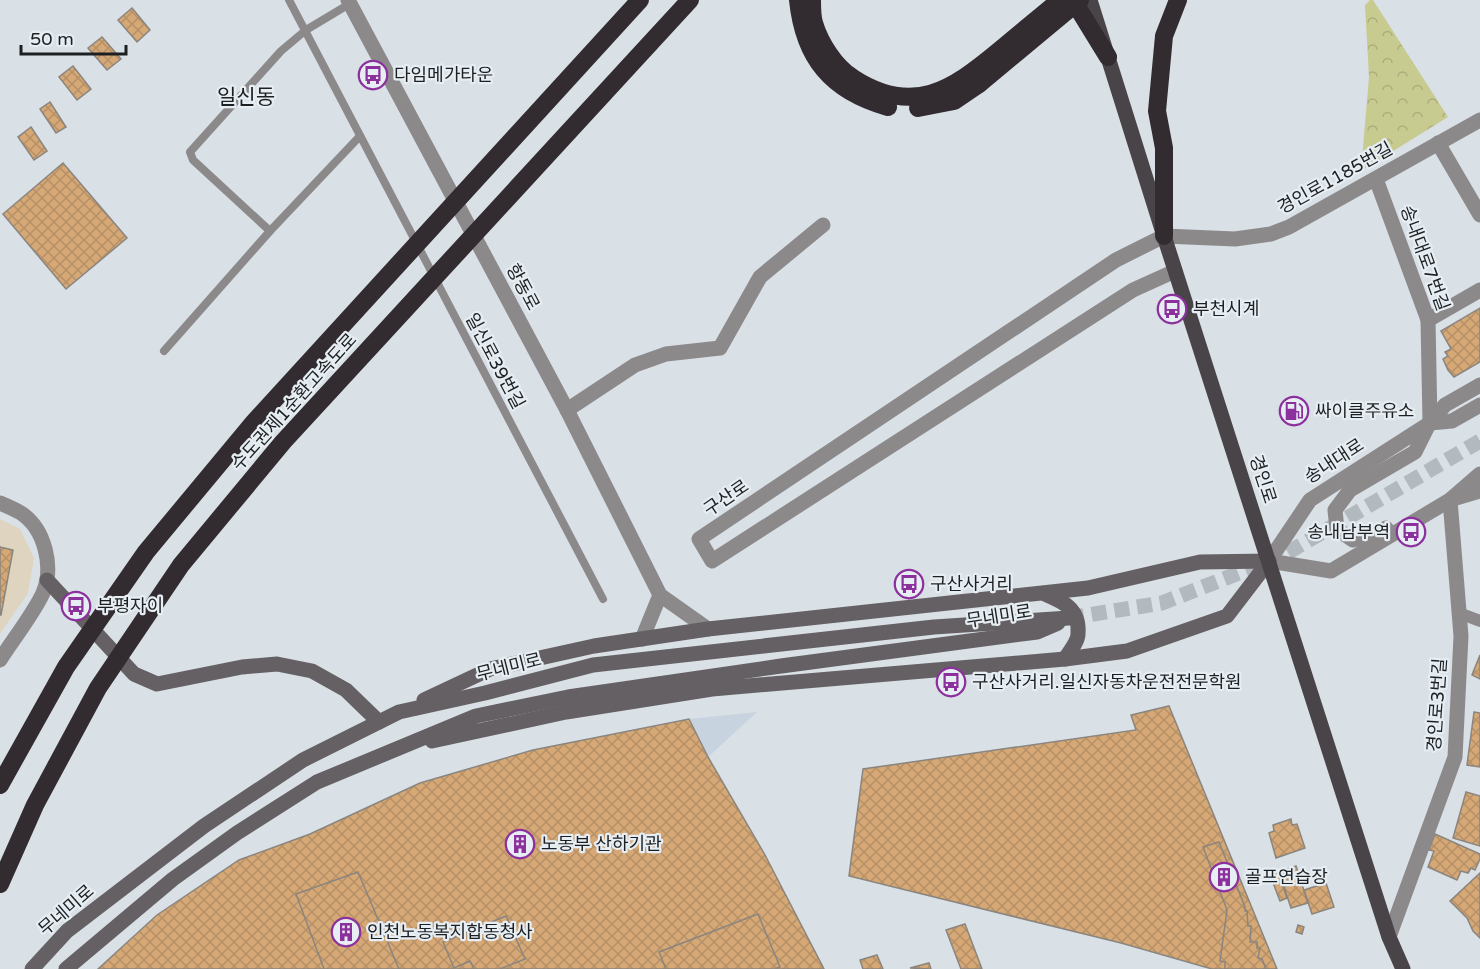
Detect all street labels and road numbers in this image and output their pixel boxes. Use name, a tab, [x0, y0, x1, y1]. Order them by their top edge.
street label: 경인로1185번길	[1274, 137, 1396, 219]
street label: 송내대로7번길	[1396, 202, 1454, 314]
street label: 항동로	[502, 260, 544, 314]
street label: 일신로39번길	[461, 309, 529, 413]
street label: 수도권제1순환고속도로	[227, 329, 361, 475]
street label: 송내대로	[1300, 434, 1368, 488]
street label: 경인로	[1245, 452, 1281, 506]
street label: 구산로	[699, 475, 753, 521]
street label: 무네미로	[965, 600, 1033, 632]
street label: 무네미로	[474, 648, 544, 686]
street label: 경인로3번길	[1423, 657, 1451, 753]
street label: 무네미로	[34, 880, 98, 940]

